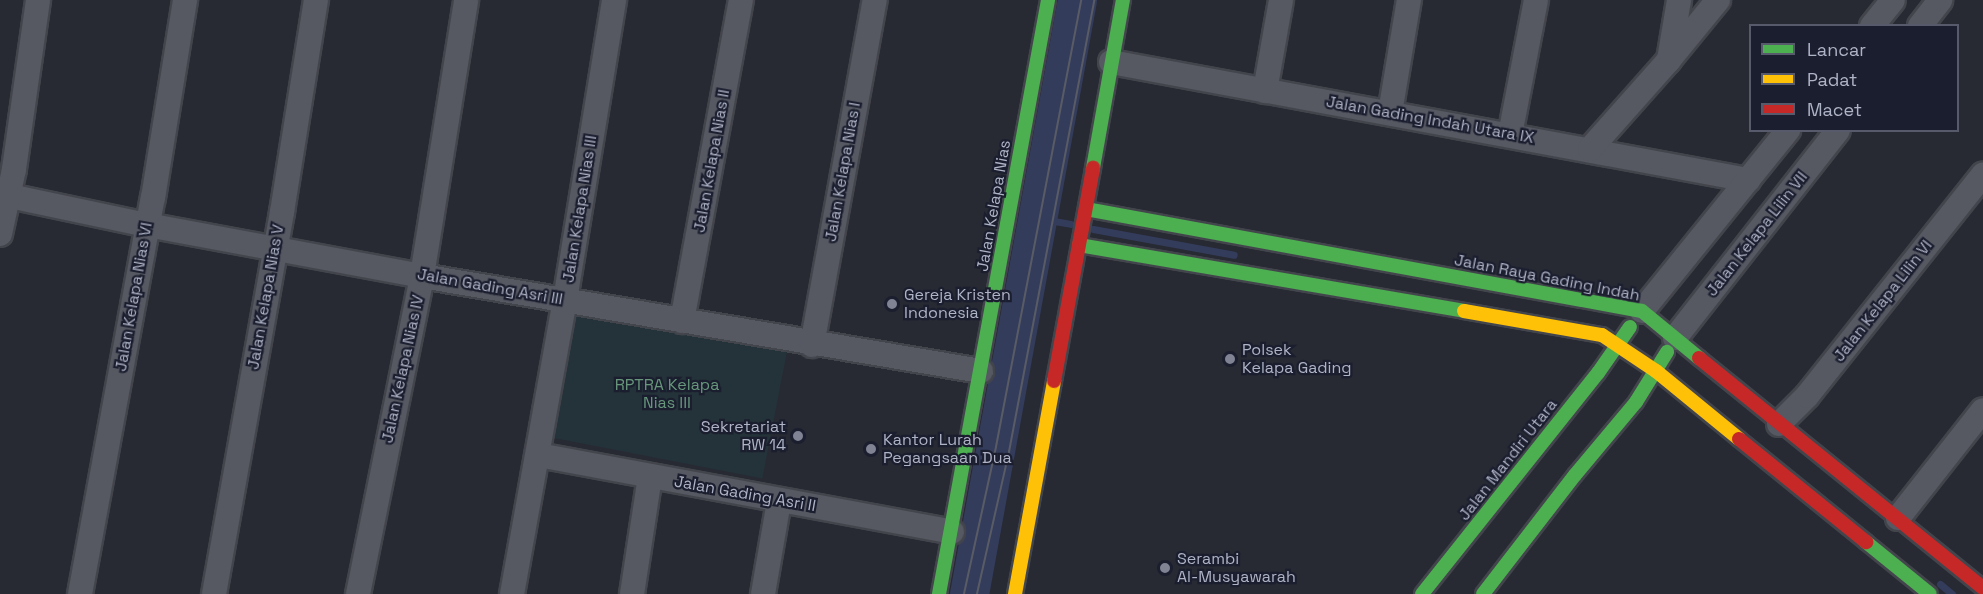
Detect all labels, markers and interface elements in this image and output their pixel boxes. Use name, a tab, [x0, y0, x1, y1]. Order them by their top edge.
legend	[1749, 24, 1959, 132]
text: Lancar	[1807, 38, 1866, 61]
text: Padat	[1807, 68, 1857, 91]
street label: Jalan Kelapa Nias II	[690, 88, 734, 234]
street label: Jalan Gading Indah Utara IX	[1325, 92, 1535, 148]
text: Macet	[1807, 98, 1862, 121]
street label: Jalan Kelapa Nias I	[821, 101, 865, 243]
street label: Jalan Kelapa Nias III	[559, 134, 601, 284]
street label: Jalan Kelapa Nias	[973, 139, 1015, 273]
street label: Jalan Kelapa Lilin VII	[1702, 168, 1812, 300]
street label: Jalan Kelapa Nias VI	[111, 221, 157, 373]
street label: Jalan Kelapa Nias V	[244, 223, 288, 371]
street label: Jalan Kelapa Lilin VI	[1830, 236, 1936, 366]
street label: Jalan Raya Gading Indah	[1453, 251, 1641, 305]
street label: Jalan Gading Asri III	[416, 265, 564, 309]
place label: Gereja Kristen Indonesia	[904, 285, 1011, 323]
street label: Jalan Kelapa Nias IV	[378, 293, 428, 445]
marker: Gereja Kristen Indonesia	[885, 297, 899, 311]
place label: Polsek Kelapa Gading	[1242, 340, 1351, 378]
marker: Polsek Kelapa Gading	[1223, 352, 1237, 366]
park label: RPTRA Kelapa Nias III	[615, 375, 719, 413]
street label: Jalan Mandiri Utara	[1455, 396, 1561, 524]
place label: Sekretariat RW 14	[701, 417, 786, 455]
marker: Sekretariat RW 14	[791, 429, 805, 443]
place label: Kantor Lurah Pegangsaan Dua	[883, 430, 1012, 468]
marker: Kantor Lurah Pegangsaan Dua	[864, 442, 878, 456]
street label: Jalan Gading Asri II	[673, 472, 817, 516]
place label: Serambi Al-Musyawarah	[1177, 549, 1296, 587]
marker: Serambi Al-Musyawarah	[1158, 561, 1172, 575]

